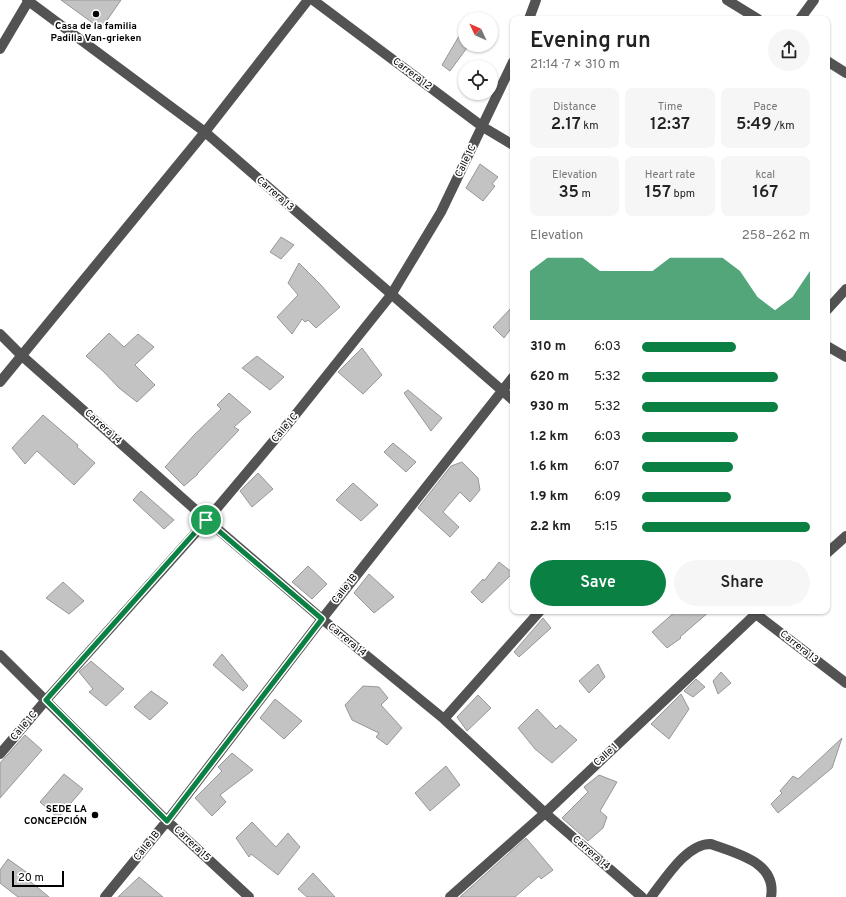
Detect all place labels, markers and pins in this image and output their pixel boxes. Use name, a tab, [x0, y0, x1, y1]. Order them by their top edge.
marker: Casa de la familia Padilla Van-grieken	[91, 9, 101, 19]
place label: Casa de la familia Padilla Van-grieken	[51, 20, 142, 45]
pin	[189, 503, 223, 537]
place label: SEDE LA CONCEPCIÓN	[24, 803, 87, 828]
marker: SEDE LA CONCEPCIÓN	[90, 810, 100, 820]

